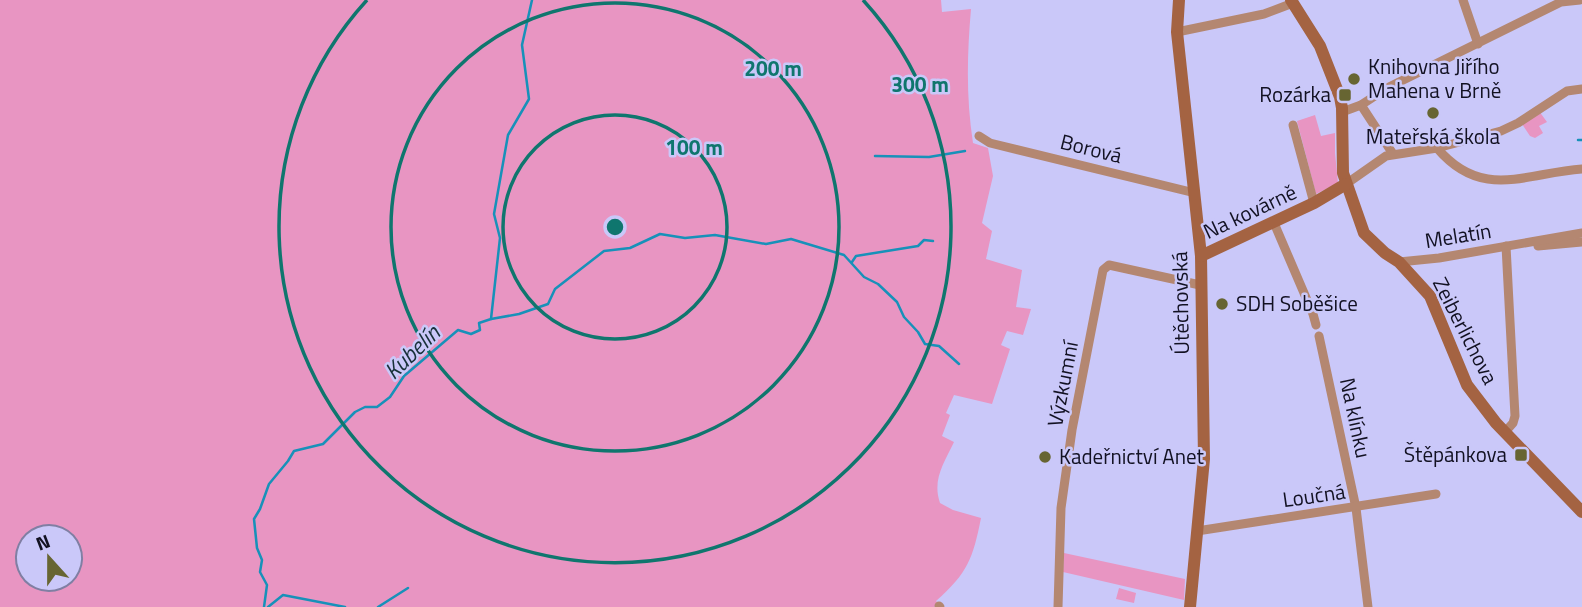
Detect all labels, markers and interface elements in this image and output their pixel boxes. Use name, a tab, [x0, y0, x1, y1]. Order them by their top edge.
place label: Knihovna Jiřího Mahena v Brně	[1368, 50, 1501, 106]
text: 200 m	[744, 52, 802, 84]
text: 300 m	[891, 68, 949, 100]
marker: Knihovna Jiřího Mahena v Brně	[1346, 71, 1362, 87]
place label: Rozárka	[1259, 78, 1331, 110]
marker: Rozárka	[1337, 87, 1353, 103]
marker: Mateřská škola	[1425, 105, 1441, 121]
place label: Mateřská škola	[1366, 120, 1501, 152]
street label: Borová	[1057, 125, 1126, 171]
text: 100 m	[665, 131, 723, 163]
street label: Na kovárně	[1198, 176, 1301, 247]
street label: Melatín	[1422, 214, 1493, 256]
centre of rings	[603, 215, 627, 239]
street label: Útěchovská	[1163, 251, 1197, 355]
street label: Zeiberlichova	[1425, 271, 1507, 390]
place label: SDH Soběšice	[1236, 287, 1358, 319]
marker: SDH Soběšice	[1214, 296, 1230, 312]
water label: Kubelín	[376, 316, 448, 387]
street label: Výzkumní	[1038, 337, 1086, 429]
street label: Na klínku	[1332, 375, 1380, 461]
place label: Štěpánkova	[1404, 438, 1507, 470]
place label: Kadeřnictví Anet	[1059, 440, 1205, 472]
marker: Štěpánkova	[1513, 447, 1529, 463]
marker: Kadeřnictví Anet	[1037, 449, 1053, 465]
street label: Loučná	[1280, 475, 1348, 515]
north arrow	[14, 523, 84, 593]
text: N	[31, 526, 54, 558]

